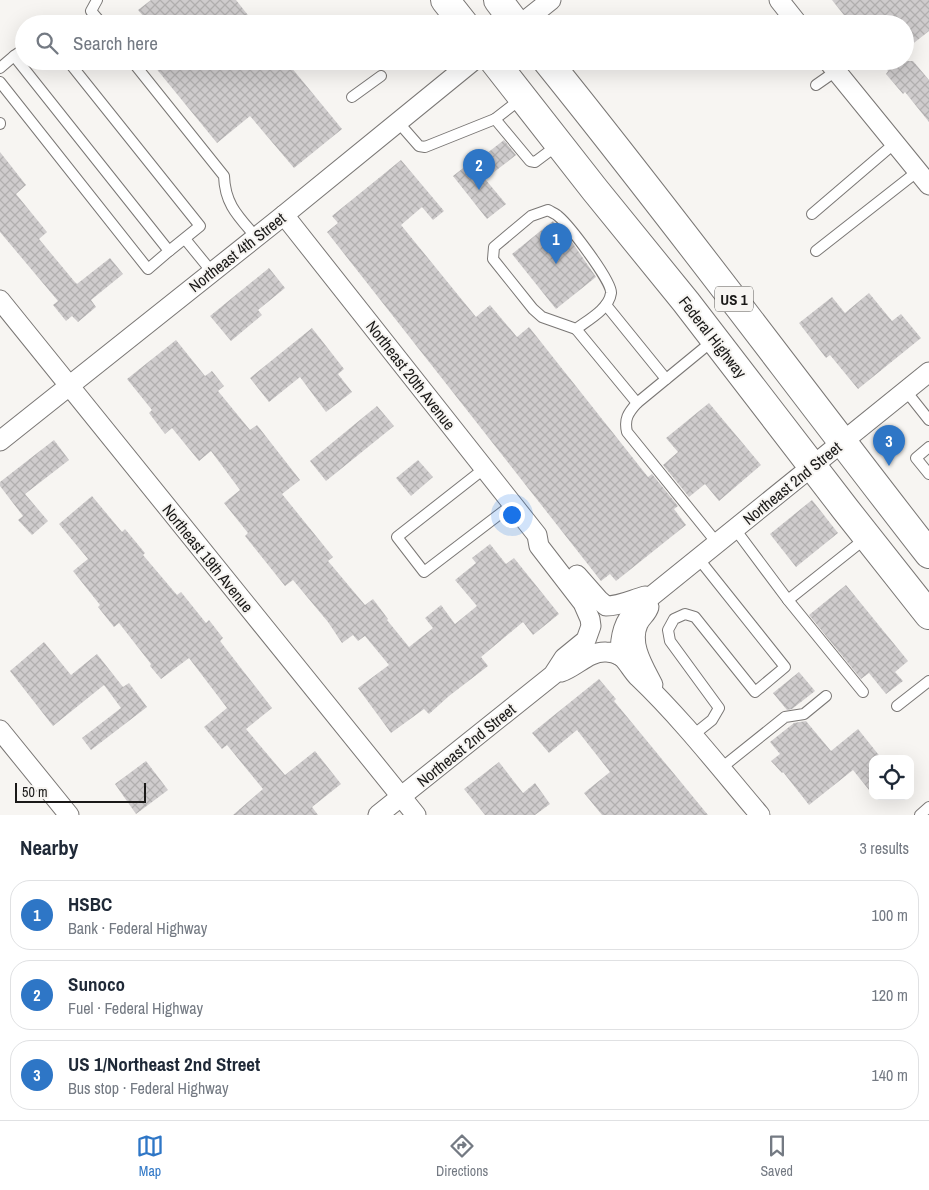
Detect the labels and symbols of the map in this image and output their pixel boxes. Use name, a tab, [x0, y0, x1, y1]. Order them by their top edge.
pin: 2	[463, 149, 495, 190]
street label: Northeast 4th Street	[184, 207, 290, 297]
pin: 1	[540, 223, 572, 264]
road number: US 1	[715, 286, 753, 312]
street label: Federal Highway	[674, 291, 752, 383]
street label: Northeast 20th Avenue	[361, 316, 461, 434]
pin: 3	[873, 425, 905, 466]
street label: Northeast 2nd Street	[738, 436, 846, 530]
street label: Northeast 19th Avenue	[158, 499, 258, 617]
your location	[499, 502, 525, 528]
street label: Northeast 2nd Street	[412, 698, 520, 792]
scale bar	[15, 780, 146, 803]

